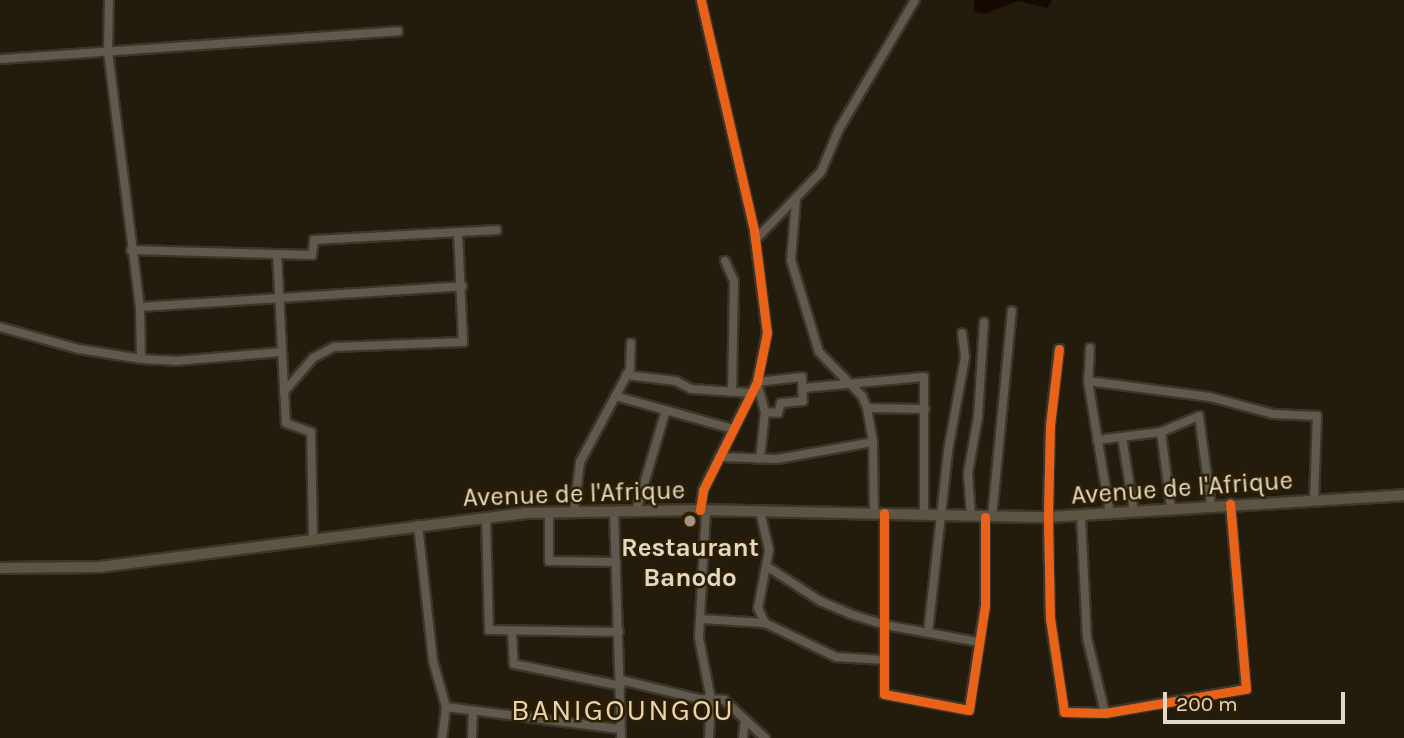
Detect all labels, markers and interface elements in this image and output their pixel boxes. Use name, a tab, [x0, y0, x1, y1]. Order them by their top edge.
street label: Avenue de l'Afrique	[1070, 465, 1294, 511]
street label: Avenue de l'Afrique	[462, 475, 686, 513]
marker: Restaurant Banodo	[682, 513, 698, 529]
place label: Restaurant Banodo	[621, 532, 759, 594]
scale bar	[1166, 678, 1348, 722]
district label: BANIGOUNGOU	[512, 692, 734, 728]
text: 200 m	[1176, 692, 1238, 716]

